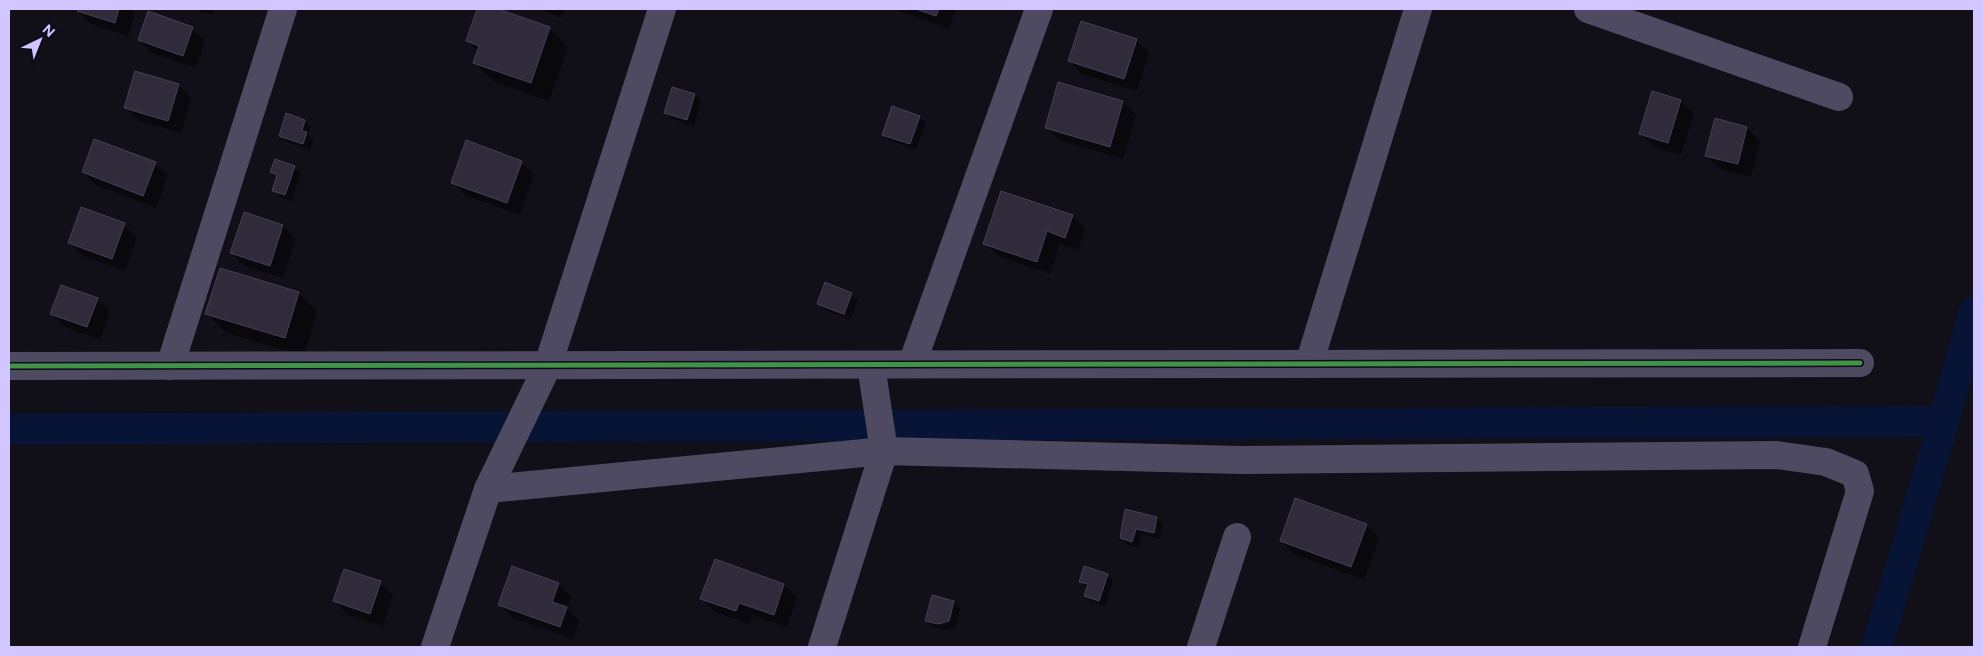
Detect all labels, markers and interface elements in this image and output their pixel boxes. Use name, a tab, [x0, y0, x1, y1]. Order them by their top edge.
north arrow	[15, 15, 65, 65]
text: N	[39, 21, 58, 41]

